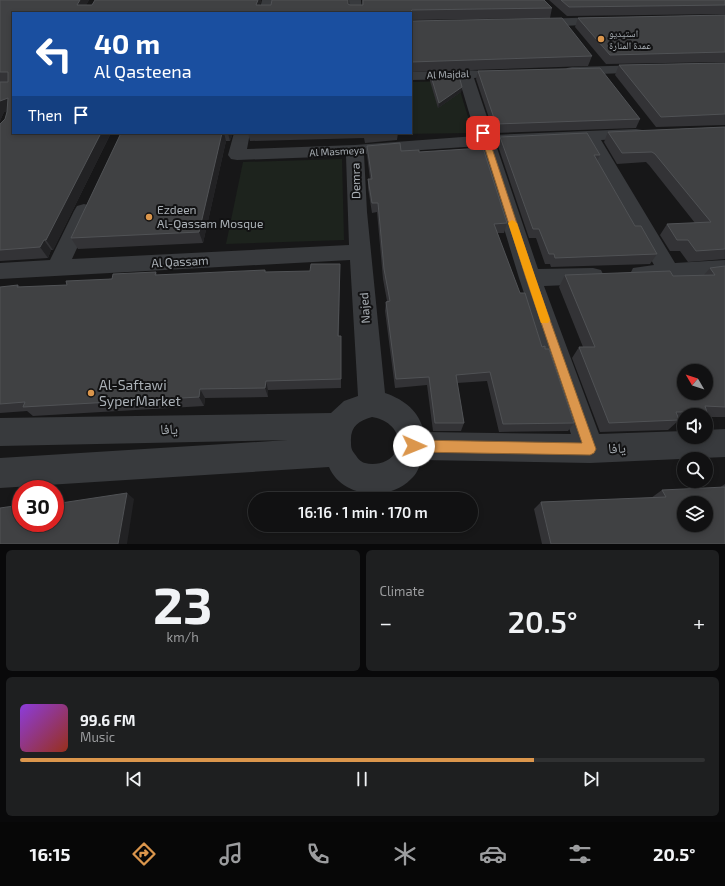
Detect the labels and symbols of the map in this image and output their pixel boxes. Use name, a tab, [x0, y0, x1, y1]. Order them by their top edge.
place label: استيديو عمدة المنارة	[609, 27, 651, 51]
marker: استيديو عمدة المنارة	[596, 34, 606, 44]
street label: Al Majdal	[427, 67, 469, 81]
pin	[466, 116, 500, 150]
street label: Al Masmeya	[309, 144, 365, 158]
street label: Demra	[348, 163, 362, 199]
place label: Ezdeen Al-Qassam Mosque	[157, 202, 263, 231]
marker: Ezdeen Al-Qassam Mosque	[144, 212, 154, 222]
street label: Al Qassam	[151, 253, 209, 270]
street label: Najed	[356, 292, 373, 324]
north arrow	[677, 364, 713, 400]
place label: Al-Saftawi SyperMarket	[99, 376, 181, 409]
marker: Al-Saftawi SyperMarket	[86, 388, 96, 398]
street label: يافا	[160, 420, 178, 437]
position arrow	[393, 425, 435, 467]
street label: يافا	[608, 439, 626, 457]
speed limit sign: 30	[12, 480, 64, 532]

